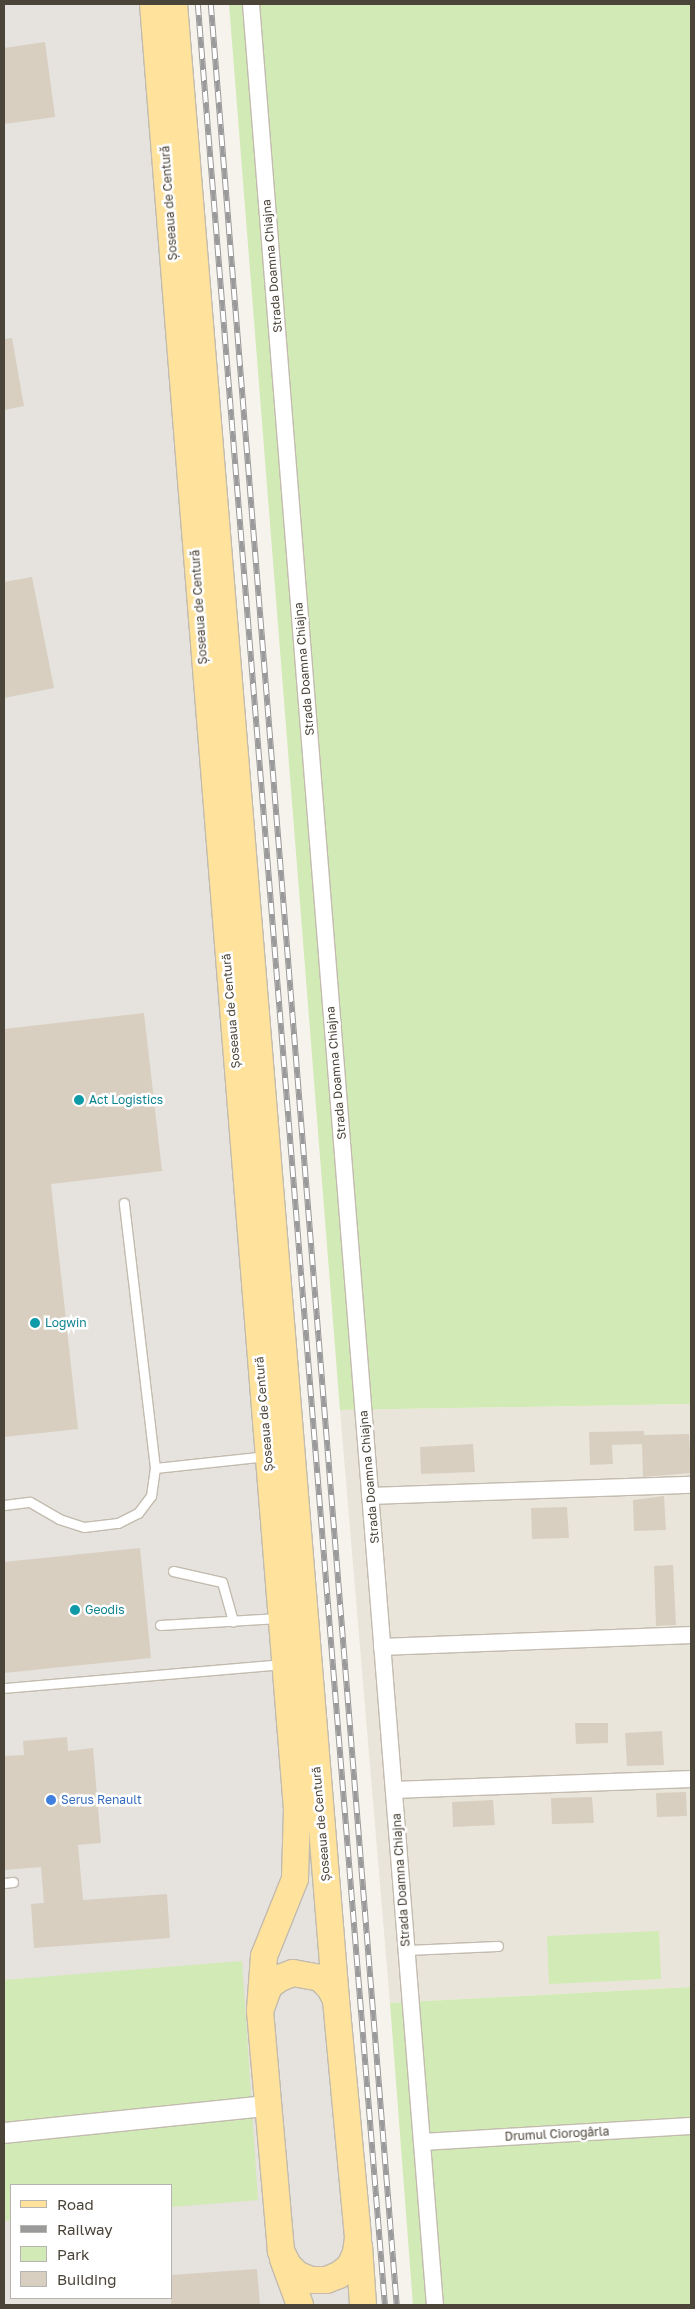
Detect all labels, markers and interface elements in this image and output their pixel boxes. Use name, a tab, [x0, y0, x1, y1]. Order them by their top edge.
street label: Șoseaua de Centură	[158, 145, 180, 261]
street label: Strada Doamna Chiajna	[259, 199, 285, 333]
street label: Șoseaua de Centură	[188, 549, 210, 665]
street label: Strada Doamna Chiajna	[291, 602, 317, 736]
street label: Șoseaua de Centură	[219, 953, 243, 1069]
street label: Strada Doamna Chiajna	[323, 1006, 349, 1140]
place label: Act Logistics	[89, 1093, 163, 1107]
marker: Act Logistics	[73, 1094, 85, 1106]
place label: Logwin	[45, 1316, 87, 1330]
marker: Logwin	[29, 1317, 41, 1329]
street label: Șoseaua de Centură	[252, 1356, 276, 1472]
street label: Strada Doamna Chiajna	[356, 1410, 382, 1544]
place label: Geodis	[85, 1603, 125, 1617]
marker: Geodis	[69, 1604, 81, 1616]
street label: Șoseaua de Centură	[309, 1766, 333, 1882]
place label: Serus Renault	[61, 1793, 142, 1807]
marker: Serus Renault	[45, 1794, 57, 1806]
street label: Strada Doamna Chiajna	[389, 1813, 413, 1947]
street label: Drumul Ciorogârla	[504, 2124, 610, 2144]
legend	[10, 2184, 172, 2299]
text: Road	[57, 2195, 94, 2213]
text: Railway	[57, 2220, 113, 2238]
text: Park	[57, 2245, 89, 2263]
text: Building	[57, 2270, 117, 2288]

